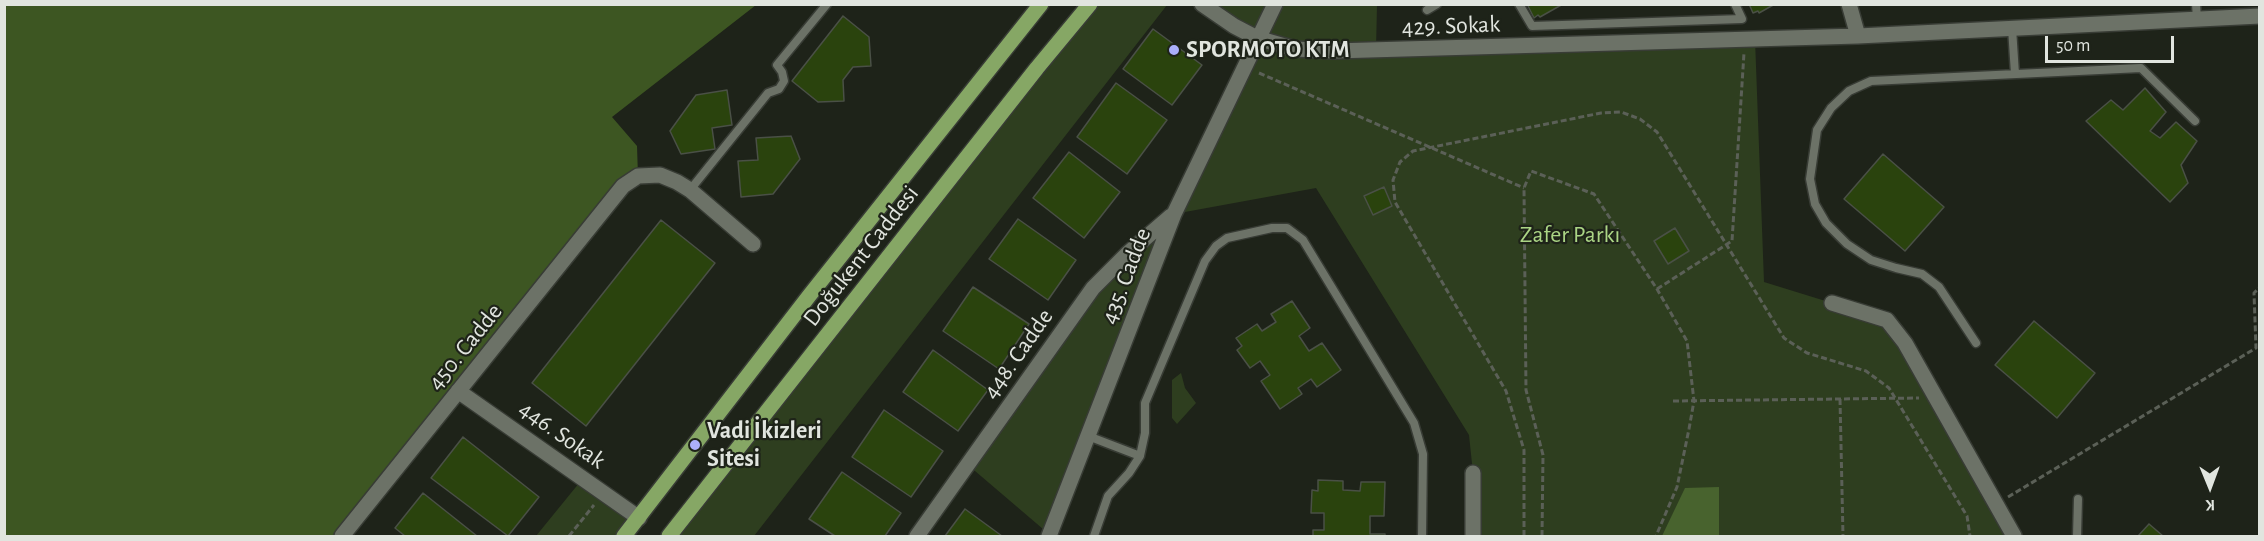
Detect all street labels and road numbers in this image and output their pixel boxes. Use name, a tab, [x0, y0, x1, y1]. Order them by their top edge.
street label: 429. Sokak	[1401, 10, 1501, 42]
street label: Doğukent Caddesi	[797, 180, 925, 332]
street label: 435. Cadde	[1095, 224, 1157, 328]
street label: 450. Cadde	[421, 298, 509, 396]
street label: 448. Cadde	[977, 303, 1059, 405]
street label: 446. Sokak	[513, 395, 611, 475]

